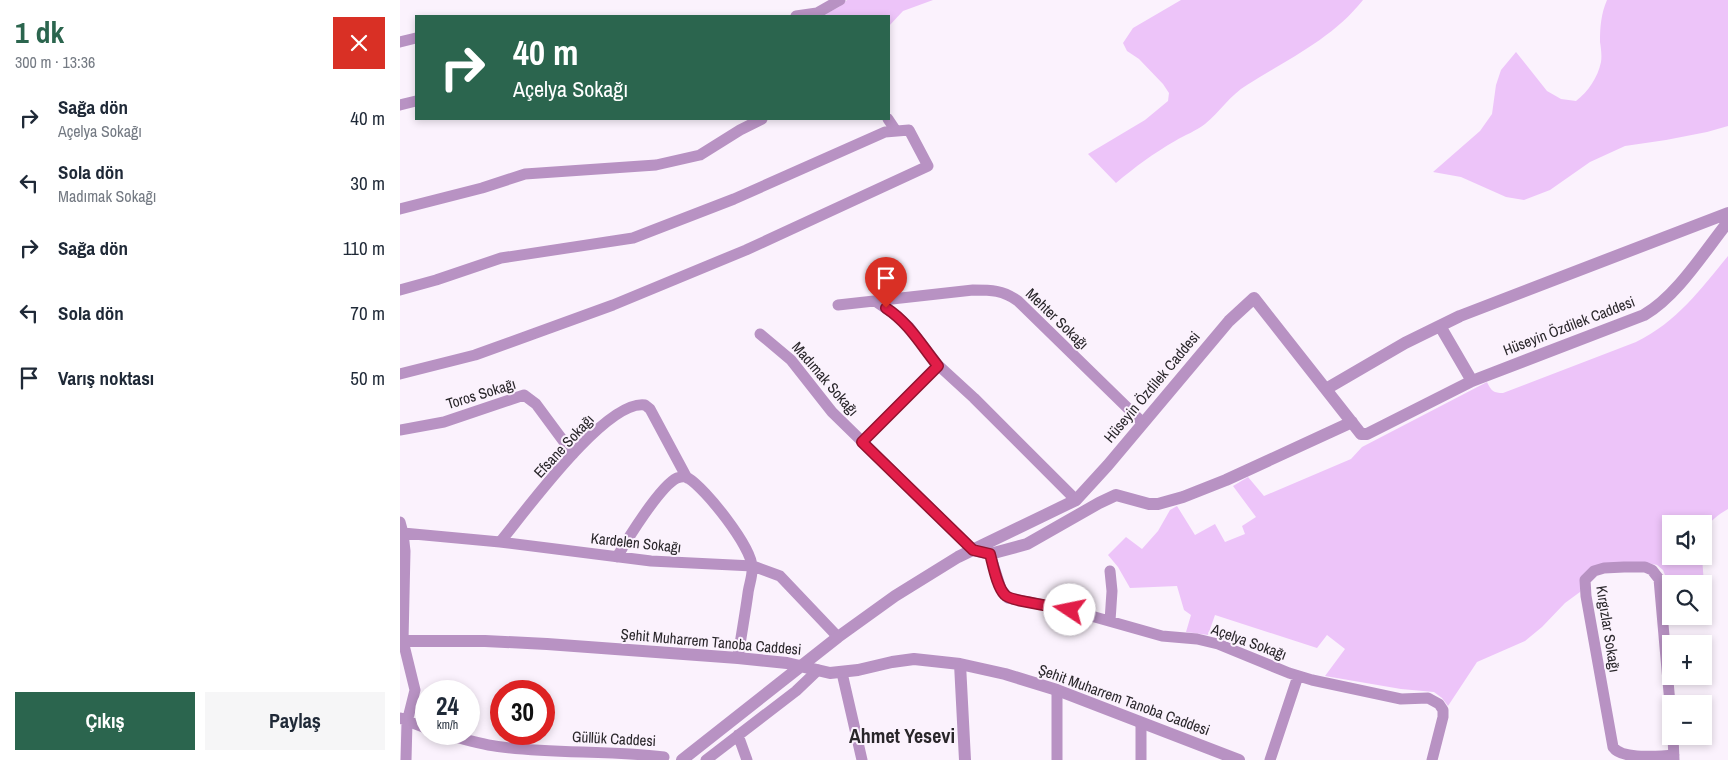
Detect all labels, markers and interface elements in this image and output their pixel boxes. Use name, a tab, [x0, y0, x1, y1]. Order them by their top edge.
text: 1 dk	[15, 12, 64, 52]
button: close	[333, 17, 385, 69]
text: 40 m	[513, 29, 578, 76]
icon: right	[430, 35, 495, 100]
text: 300 m · 13:36	[15, 51, 95, 73]
text: Açelya Sokağı	[513, 74, 628, 104]
text: Sağa dön	[58, 94, 128, 120]
icon: right	[15, 104, 43, 132]
text: 40 m	[350, 105, 385, 131]
text: Açelya Sokağı	[58, 120, 142, 142]
text: Sola dön	[58, 159, 124, 185]
icon: left	[15, 169, 43, 197]
text: 30 m	[350, 170, 385, 196]
text: Madımak Sokağı	[58, 185, 156, 207]
icon: right	[15, 234, 43, 262]
text: Sağa dön	[58, 235, 128, 261]
text: 110 m	[343, 235, 385, 261]
pin	[865, 257, 907, 308]
icon: arrive	[872, 264, 900, 292]
street label: Mehter Sokağı	[1021, 283, 1093, 354]
street label: Hüseyin Özdilek Caddesi	[1500, 291, 1638, 360]
icon: left	[15, 299, 43, 327]
text: Sola dön	[58, 300, 124, 326]
text: 70 m	[350, 300, 385, 326]
street label: Hüseyin Özdilek Caddesi	[1099, 327, 1204, 447]
street label: Madımak Sokağı	[787, 337, 864, 420]
icon: arrive	[15, 364, 43, 392]
text: Varış noktası	[58, 365, 154, 391]
text: 50 m	[350, 365, 385, 391]
street label: Toros Sokağı	[443, 373, 518, 414]
street label: Efsane Sokağı	[529, 409, 599, 482]
map controls	[1662, 515, 1712, 745]
button: sound	[1662, 515, 1712, 565]
street label: Kardelen Sokağı	[590, 527, 682, 558]
button: search	[1662, 575, 1712, 625]
position arrow	[1043, 583, 1095, 635]
street label: Kırgızlar Sokağı	[1591, 584, 1626, 674]
street label: Açelya Sokağı	[1208, 618, 1290, 665]
street label: Şehit Muharrem Tanoba Caddesi	[620, 623, 802, 660]
button: +	[1662, 635, 1712, 685]
street label: Şehit Muharrem Tanoba Caddesi	[1035, 659, 1213, 740]
speed limit sign: 30	[490, 680, 555, 745]
text: 24	[436, 689, 459, 723]
button: Çıkış	[15, 692, 195, 750]
button: Paylaş	[205, 692, 385, 750]
button: −	[1662, 695, 1712, 745]
text: km/h	[437, 717, 458, 733]
district label: Ahmet Yesevi	[849, 722, 955, 749]
street label: Güllük Caddesi	[571, 726, 657, 751]

